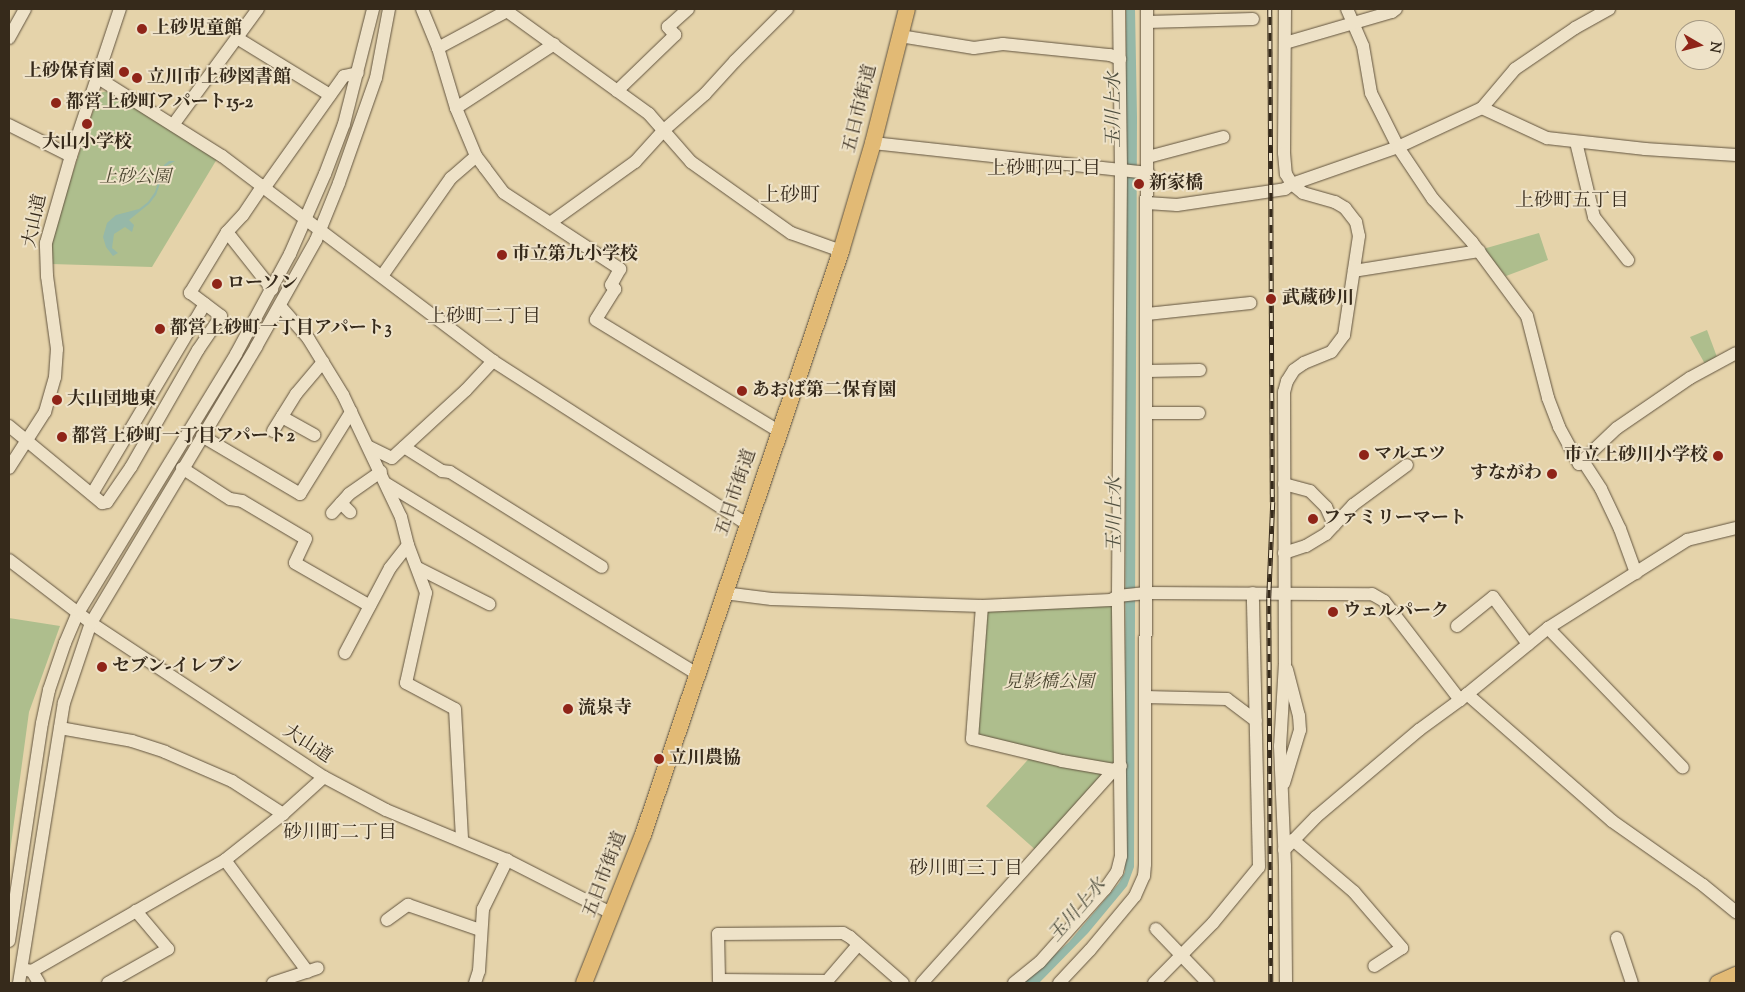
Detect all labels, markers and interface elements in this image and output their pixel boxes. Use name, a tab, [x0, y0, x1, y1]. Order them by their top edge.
place label: 上砂児童館	[152, 18, 242, 40]
north arrow	[1675, 20, 1725, 70]
marker: 上砂児童館	[136, 23, 148, 35]
text: N	[1703, 40, 1725, 54]
place label: 上砂保育園	[24, 61, 114, 83]
street label: 五日市街道	[840, 63, 882, 155]
marker: 上砂保育園	[118, 66, 130, 78]
place label: 立川市上砂図書館	[147, 67, 291, 89]
marker: 立川市上砂図書館	[131, 72, 143, 84]
water label: 玉川上水	[1104, 72, 1126, 148]
place label: 都営上砂町アパート15-2	[66, 92, 255, 114]
marker: 都営上砂町アパート15-2	[50, 97, 62, 109]
marker: 大山小学校	[81, 118, 93, 130]
place label: 大山小学校	[42, 132, 132, 154]
district label: 上砂町四丁目	[987, 159, 1101, 181]
park label: 上砂公園	[99, 167, 171, 189]
place label: 新家橋	[1149, 173, 1203, 195]
marker: 新家橋	[1133, 178, 1145, 190]
district label: 上砂町	[760, 184, 820, 208]
district label: 上砂町五丁目	[1515, 191, 1629, 213]
street label: 大山道	[20, 192, 52, 250]
place label: 市立第九小学校	[512, 244, 638, 266]
marker: 市立第九小学校	[496, 249, 508, 261]
place label: ローソン	[227, 273, 299, 295]
marker: ローソン	[211, 278, 223, 290]
place label: 武蔵砂川	[1282, 288, 1354, 310]
marker: 武蔵砂川	[1264, 292, 1278, 306]
district label: 上砂町二丁目	[427, 307, 541, 329]
place label: 都営上砂町一丁目アパート3	[170, 318, 393, 340]
marker: 都営上砂町一丁目アパート3	[154, 323, 166, 335]
place label: あおば第二保育園	[752, 380, 896, 402]
marker: あおば第二保育園	[736, 385, 748, 397]
place label: 大山団地東	[67, 389, 157, 411]
marker: 大山団地東	[51, 394, 63, 406]
place label: 都営上砂町一丁目アパート2	[72, 426, 296, 448]
marker: 都営上砂町一丁目アパート2	[56, 431, 68, 443]
place label: マルエツ	[1374, 444, 1446, 466]
place label: 市立上砂川小学校	[1564, 445, 1708, 467]
street label: 五日市街道	[712, 447, 762, 539]
marker: マルエツ	[1358, 449, 1370, 461]
marker: 市立上砂川小学校	[1712, 450, 1724, 462]
place label: すながわ	[1470, 463, 1542, 485]
marker: すながわ	[1546, 468, 1558, 480]
water label: 玉川上水	[1105, 477, 1127, 553]
place label: ファミリーマート	[1323, 508, 1467, 530]
marker: ファミリーマート	[1307, 513, 1319, 525]
place label: ウェルパーク	[1343, 601, 1451, 623]
marker: ウェルパーク	[1327, 606, 1339, 618]
place label: セブン-イレブン	[112, 656, 244, 678]
marker: セブン-イレブン	[96, 661, 108, 673]
park label: 見影橋公園	[1004, 672, 1094, 694]
place label: 流泉寺	[578, 698, 632, 720]
marker: 流泉寺	[562, 703, 574, 715]
street label: 大山道	[278, 721, 336, 769]
place label: 立川農協	[669, 748, 741, 770]
marker: 立川農協	[653, 753, 665, 765]
district label: 砂川町二丁目	[283, 823, 397, 845]
street label: 五日市街道	[580, 829, 632, 921]
district label: 砂川町三丁目	[909, 859, 1023, 881]
water label: 玉川上水	[1044, 875, 1112, 947]

